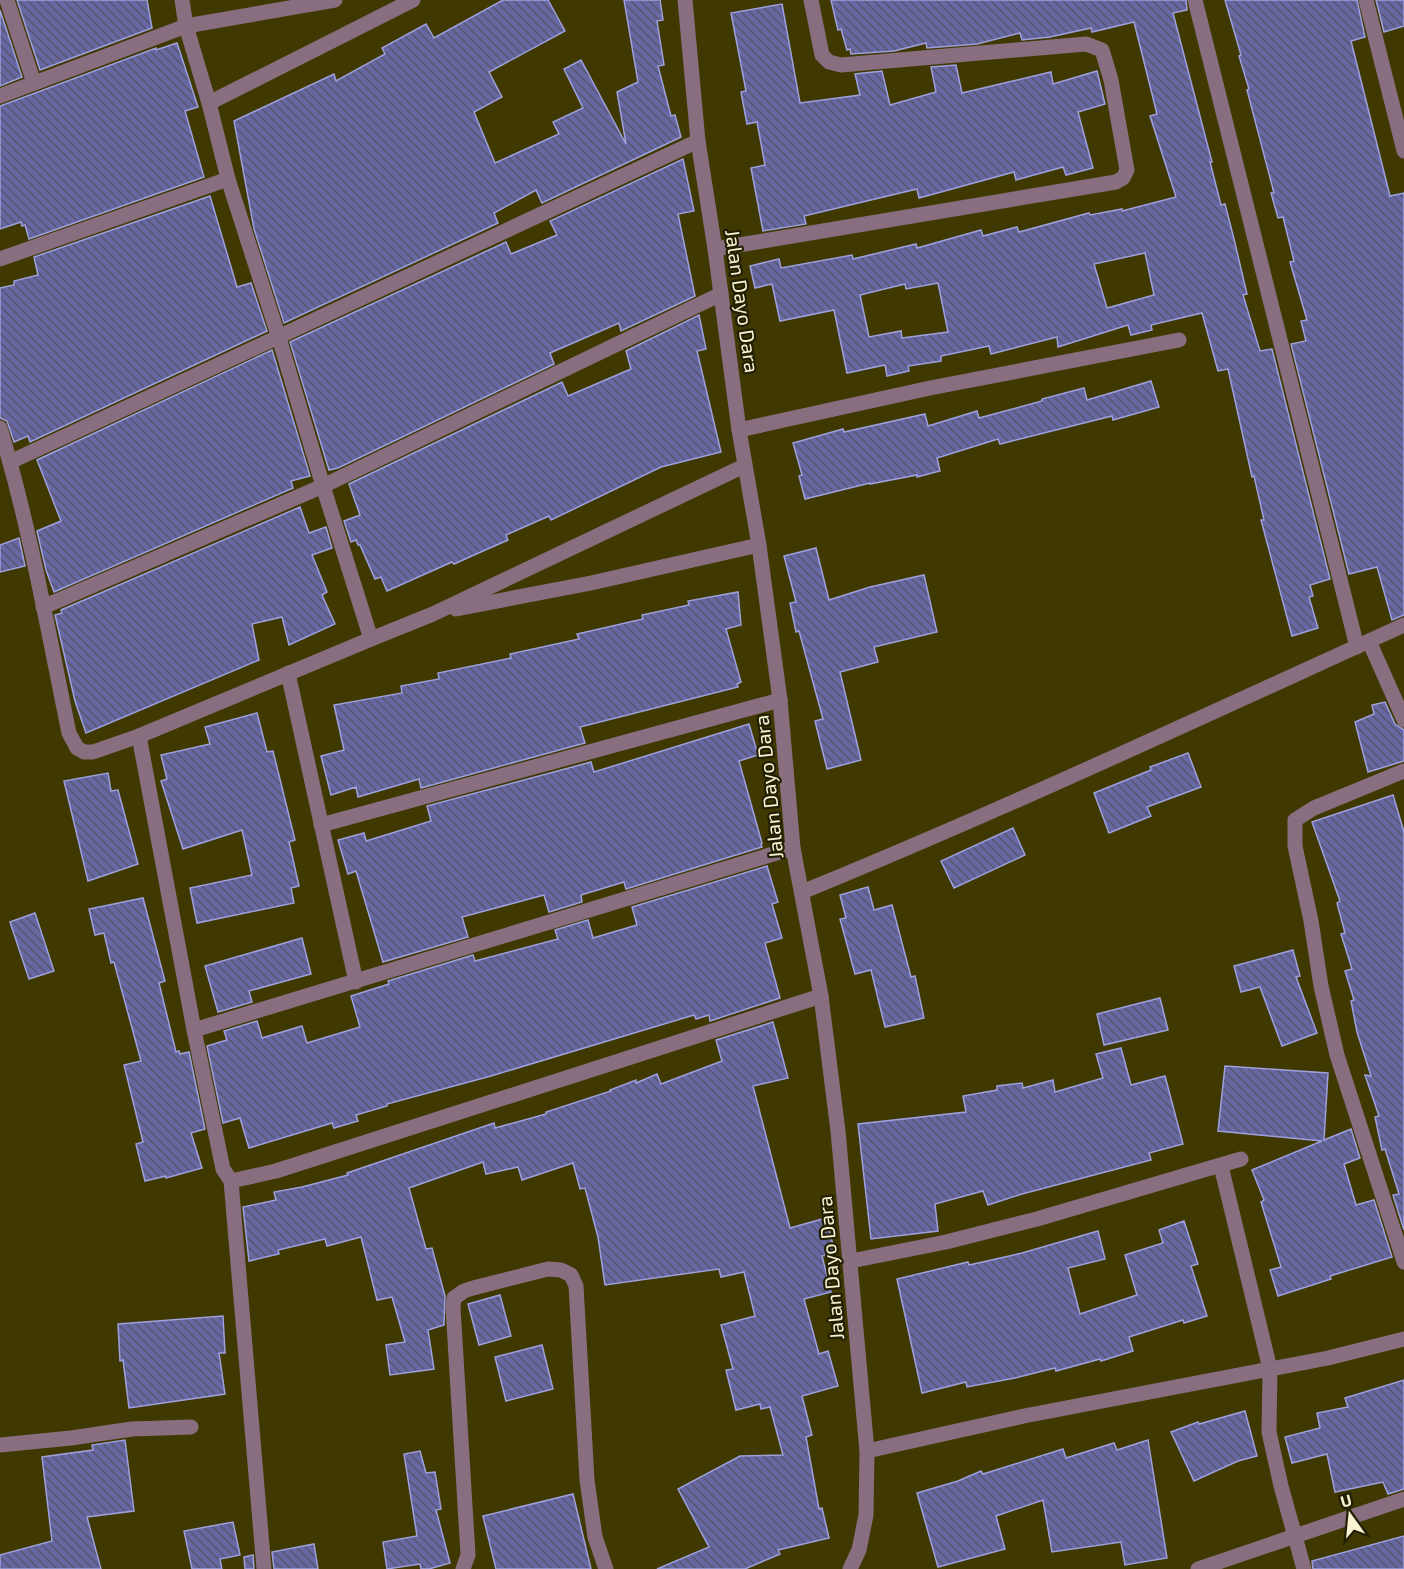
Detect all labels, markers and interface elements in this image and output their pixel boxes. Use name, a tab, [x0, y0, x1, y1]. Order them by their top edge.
street label: Jalan Dayo Dara	[721, 228, 765, 374]
street label: Jalan Dayo Dara	[749, 714, 787, 860]
street label: Jalan Dayo Dara	[812, 1195, 848, 1341]
north arrow	[1320, 1485, 1380, 1545]
text: U	[1338, 1489, 1354, 1511]

